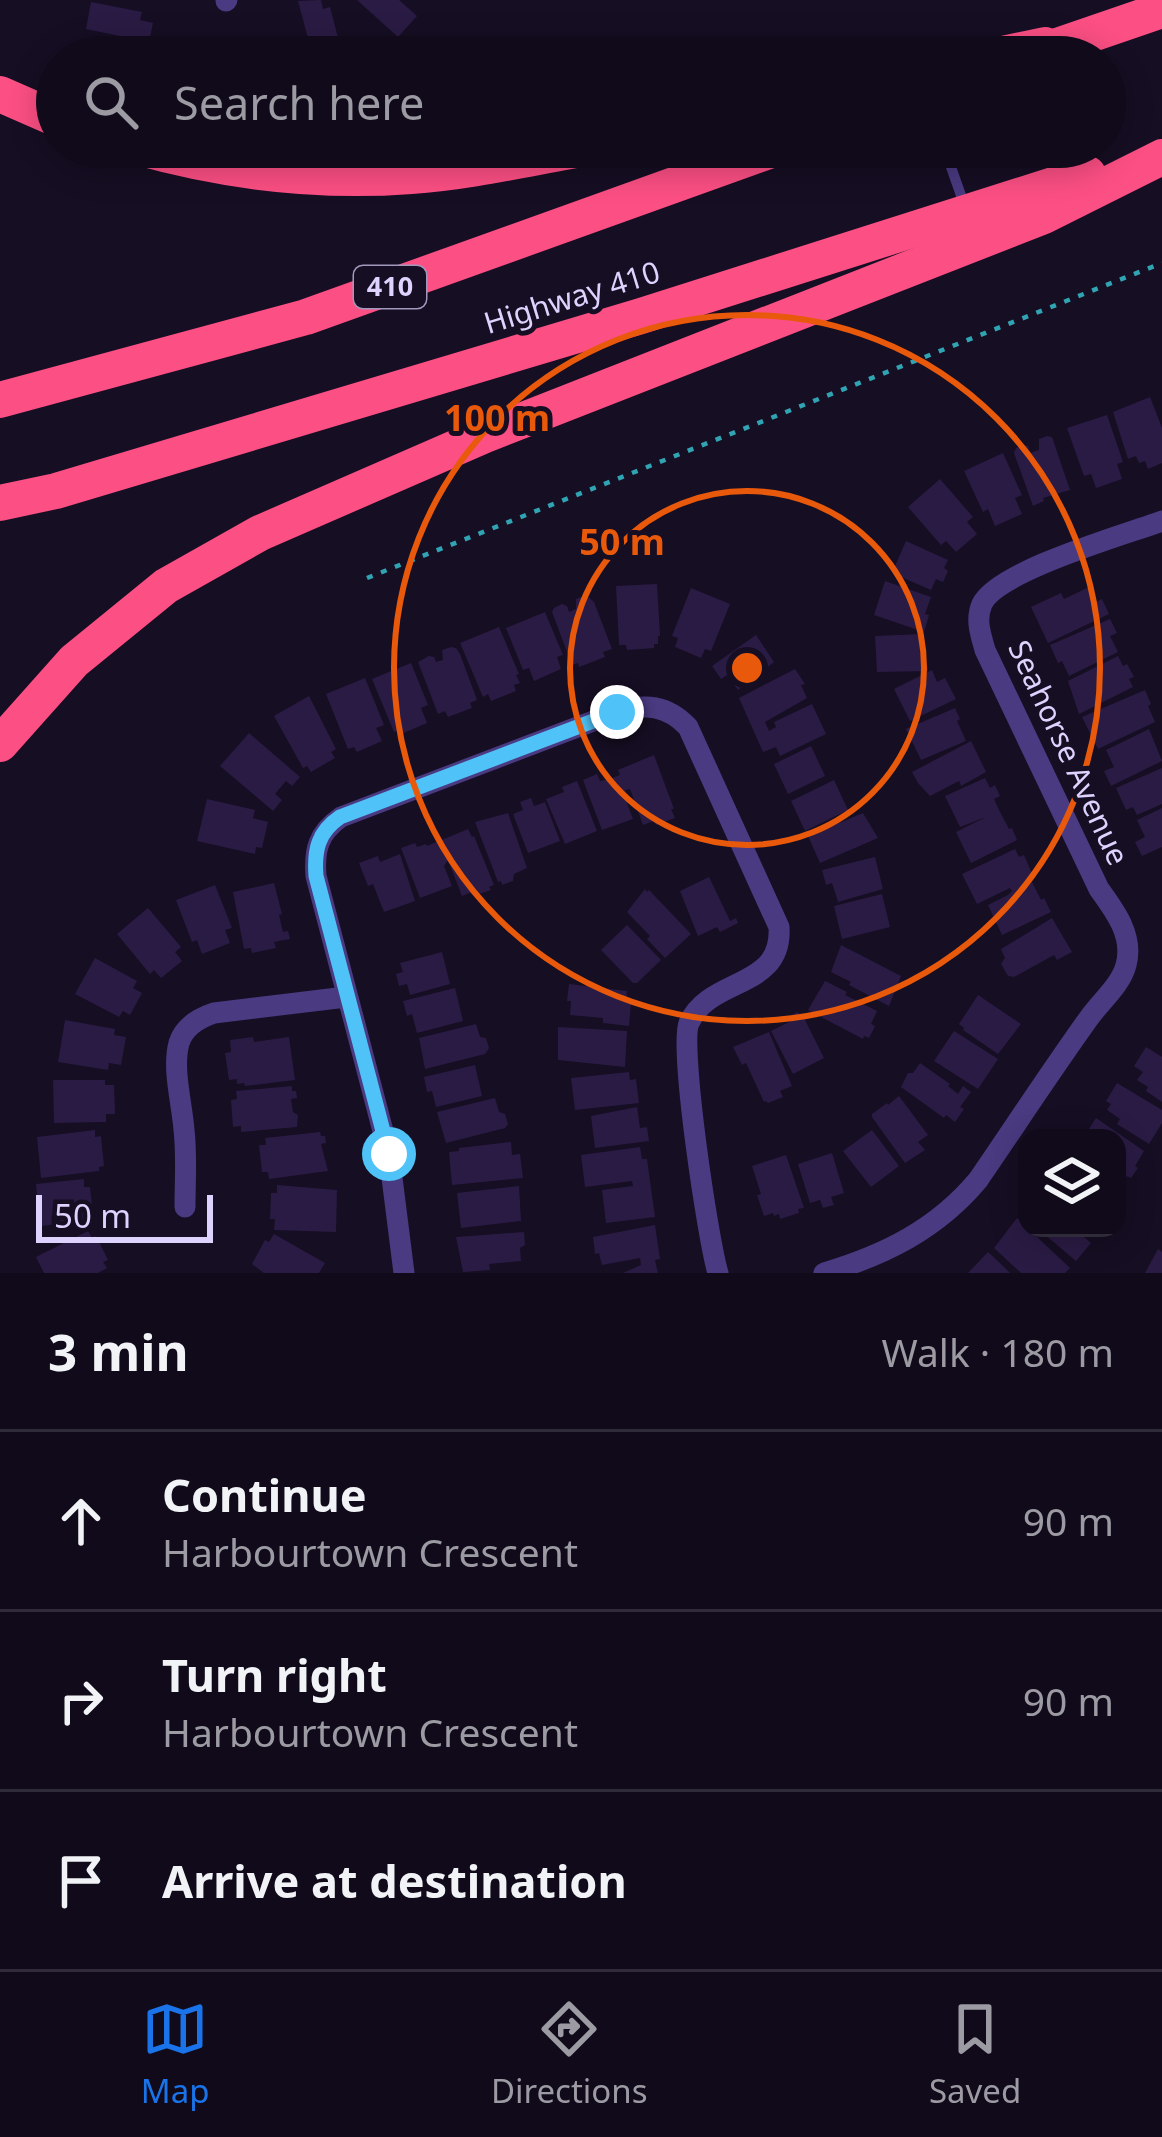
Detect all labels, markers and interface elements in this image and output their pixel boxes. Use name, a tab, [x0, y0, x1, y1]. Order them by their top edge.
search box	[36, 36, 1126, 168]
icon: search	[78, 69, 144, 135]
text: Search here	[174, 72, 424, 133]
street label: Highway 410	[479, 250, 665, 343]
road number: 410	[354, 266, 426, 308]
text: 100 m	[444, 393, 550, 442]
text: 50 m	[579, 517, 665, 566]
street label: Seahorse Avenue	[999, 633, 1139, 871]
centre of rings	[726, 647, 768, 689]
route end	[590, 685, 644, 739]
route start	[362, 1127, 416, 1181]
map controls	[1018, 1129, 1126, 1237]
button: layers	[1018, 1129, 1126, 1237]
scale bar	[36, 1189, 213, 1242]
text: 50 m	[54, 1193, 131, 1238]
text: 3 min	[48, 1316, 189, 1386]
text: Walk · 180 m	[881, 1325, 1114, 1378]
text: Continue	[162, 1464, 367, 1525]
icon: ahead	[48, 1488, 114, 1554]
text: 90 m	[1023, 1494, 1114, 1547]
text: Harbourtown Crescent	[162, 1525, 578, 1578]
text: Turn right	[162, 1644, 387, 1705]
icon: right	[48, 1668, 114, 1734]
text: 90 m	[1023, 1674, 1114, 1727]
text: Harbourtown Crescent	[162, 1705, 578, 1758]
icon: arrive	[48, 1848, 114, 1914]
text: Arrive at destination	[162, 1850, 627, 1911]
tab: Map	[141, 1996, 209, 2113]
tab: Directions	[491, 1996, 648, 2113]
tab: Saved	[929, 1996, 1021, 2113]

